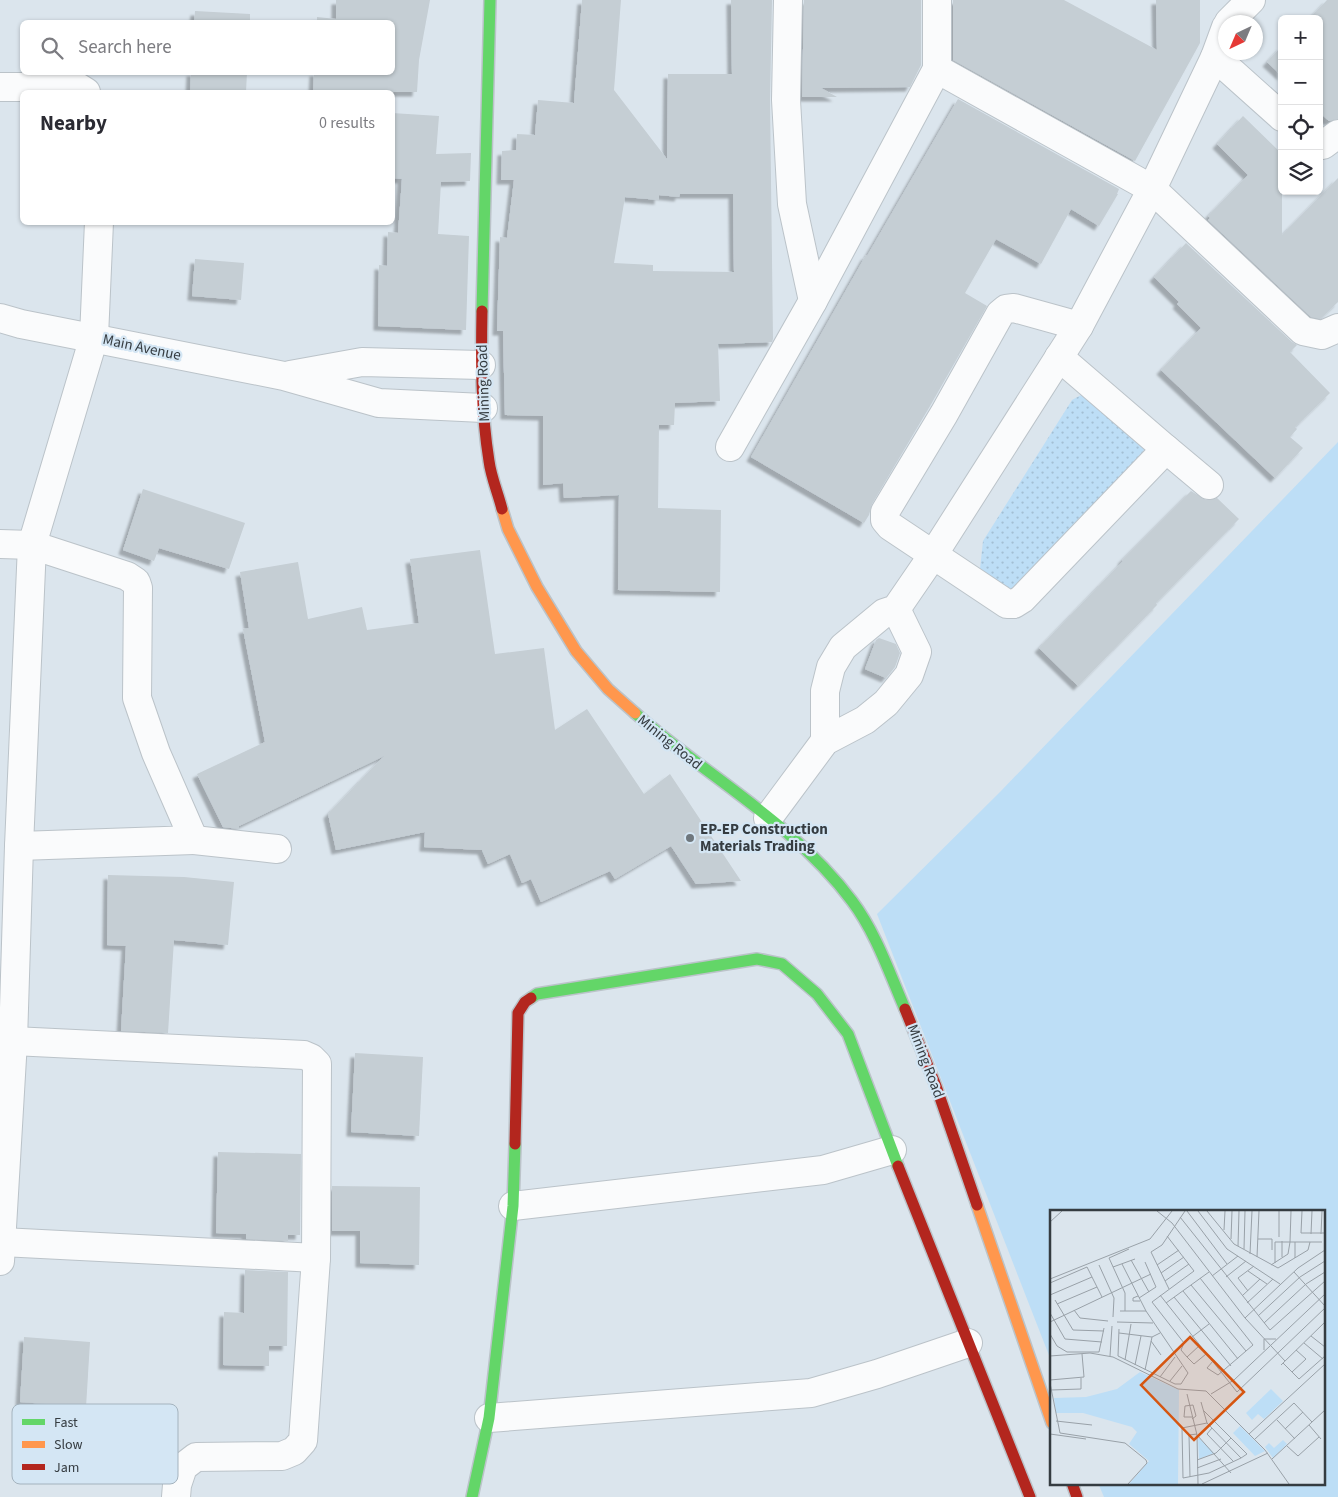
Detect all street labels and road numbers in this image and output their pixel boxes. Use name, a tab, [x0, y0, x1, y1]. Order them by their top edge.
street label: Main Avenue	[101, 329, 183, 366]
street label: Mining Road	[472, 344, 495, 422]
street label: Mining Road	[633, 710, 706, 775]
street label: Mining Road	[902, 1021, 949, 1101]

